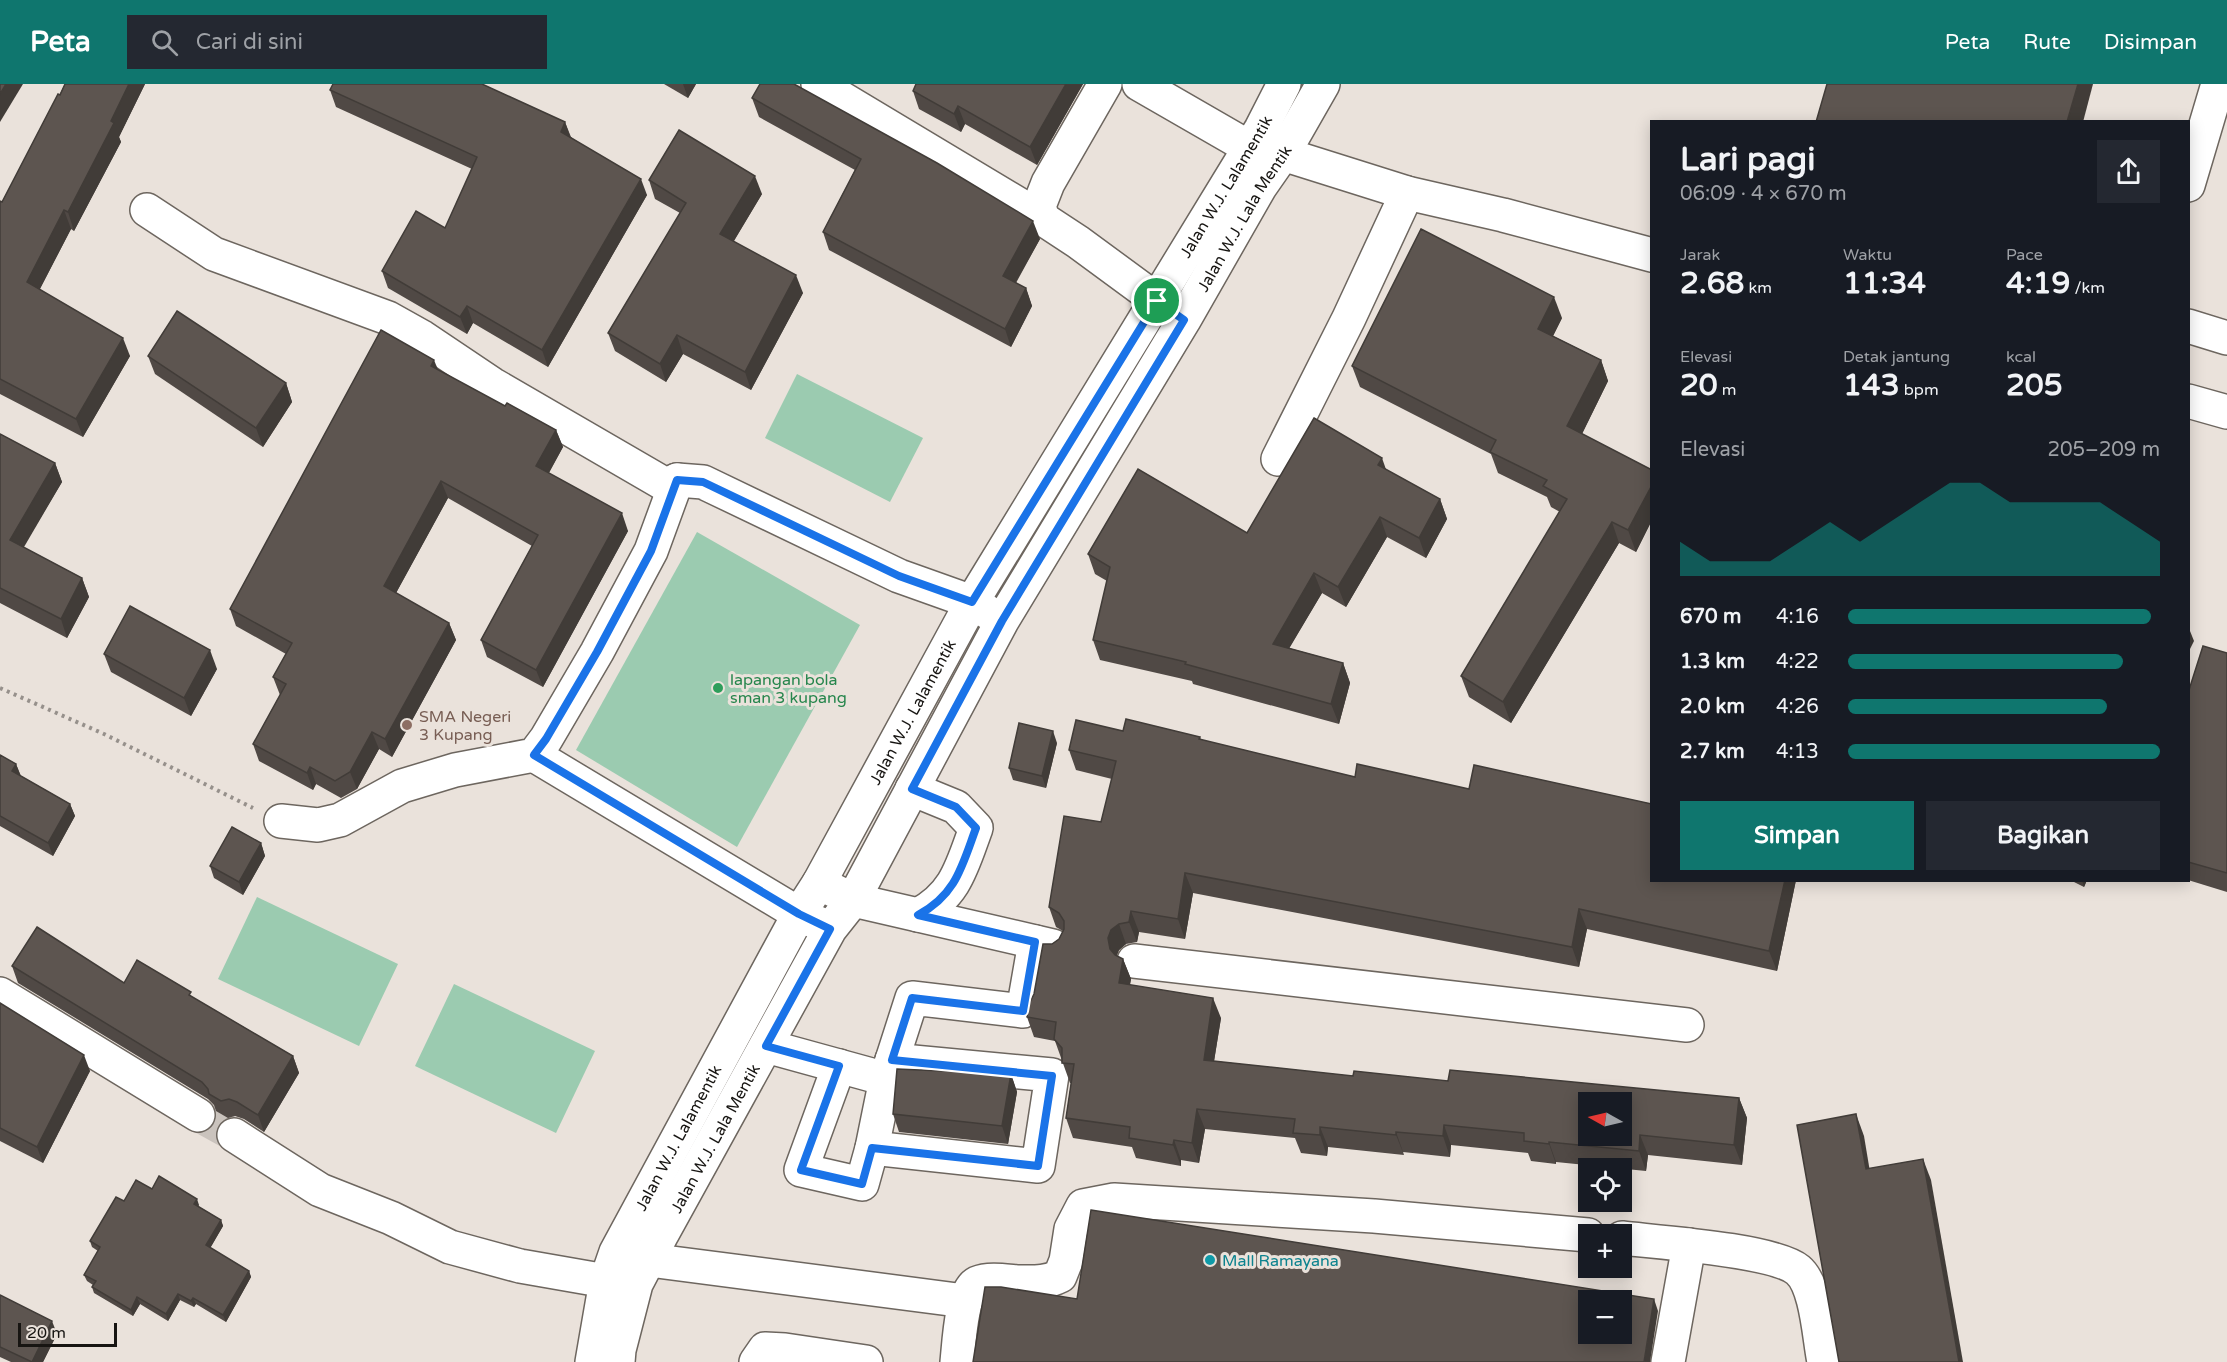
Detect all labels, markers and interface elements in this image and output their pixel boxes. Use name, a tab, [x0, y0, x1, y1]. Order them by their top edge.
search box	[127, 15, 547, 69]
text: Peta	[30, 25, 91, 59]
icon: search	[148, 26, 181, 59]
text: Cari di sini	[196, 29, 303, 55]
text: Peta	[1945, 30, 1990, 55]
text: Rute	[2023, 30, 2071, 55]
text: Disimpan	[2104, 30, 2197, 55]
street label: Jalan W.J. Lalamentik	[1176, 112, 1277, 262]
text: Lari pagi	[1680, 140, 1815, 179]
button: share	[2097, 140, 2160, 203]
street label: Jalan W.J. Lala Mentik	[1193, 142, 1297, 295]
text: 06:09 · 4 × 670 m	[1680, 182, 1847, 206]
text: Jarak	[1680, 245, 1720, 265]
text: Waktu	[1843, 245, 1892, 265]
text: Pace	[2006, 245, 2043, 265]
text: 2.68	[1680, 265, 1744, 302]
text: 11:34	[1843, 265, 1926, 302]
text: 4:19	[2006, 265, 2070, 302]
pin	[1131, 275, 1182, 326]
text: km	[1744, 278, 1772, 298]
text: /km	[2070, 278, 2105, 298]
icon: arrive	[1140, 284, 1173, 317]
text: Elevasi	[1680, 347, 1732, 367]
text: Detak jantung	[1843, 347, 1950, 367]
text: kcal	[2006, 347, 2036, 367]
text: 20	[1680, 367, 1718, 404]
text: 143	[1843, 367, 1900, 404]
text: 205	[2006, 367, 2063, 404]
text: m	[1718, 380, 1737, 400]
text: bpm	[1900, 380, 1939, 400]
text: Elevasi	[1680, 438, 1745, 462]
text: 205–209 m	[2047, 438, 2160, 462]
text: 670 m	[1680, 605, 1741, 629]
text: 4:16	[1776, 605, 1819, 629]
street label: Jalan W.J. Lalamentik	[865, 636, 961, 789]
text: 1.3 km	[1680, 650, 1745, 674]
text: 4:22	[1776, 650, 1819, 674]
place label: lapangan bola sman 3 kupang	[730, 670, 847, 708]
marker: lapangan bola sman 3 kupang	[711, 681, 725, 695]
text: 2.0 km	[1680, 695, 1745, 719]
text: 4:26	[1776, 695, 1819, 719]
place label: SMA Negeri 3 Kupang	[419, 707, 511, 745]
marker: SMA Negeri 3 Kupang	[400, 718, 414, 732]
text: 2.7 km	[1680, 740, 1745, 764]
text: 4:13	[1776, 740, 1819, 764]
button: Simpan	[1680, 801, 1914, 870]
button: Bagikan	[1926, 801, 2160, 870]
street label: Jalan W.J. Lala Mentik	[667, 1060, 765, 1217]
street label: Jalan W.J. Lalamentik	[631, 1062, 726, 1214]
north arrow	[1578, 1092, 1632, 1146]
map controls	[1578, 1092, 1632, 1344]
button: locate	[1578, 1158, 1632, 1212]
button: +	[1578, 1224, 1632, 1278]
place label: Mall Ramayana	[1222, 1251, 1339, 1271]
marker: Mall Ramayana	[1203, 1253, 1217, 1267]
button: −	[1578, 1290, 1632, 1344]
scale bar	[18, 1320, 117, 1348]
text: 20 m	[27, 1323, 66, 1343]

